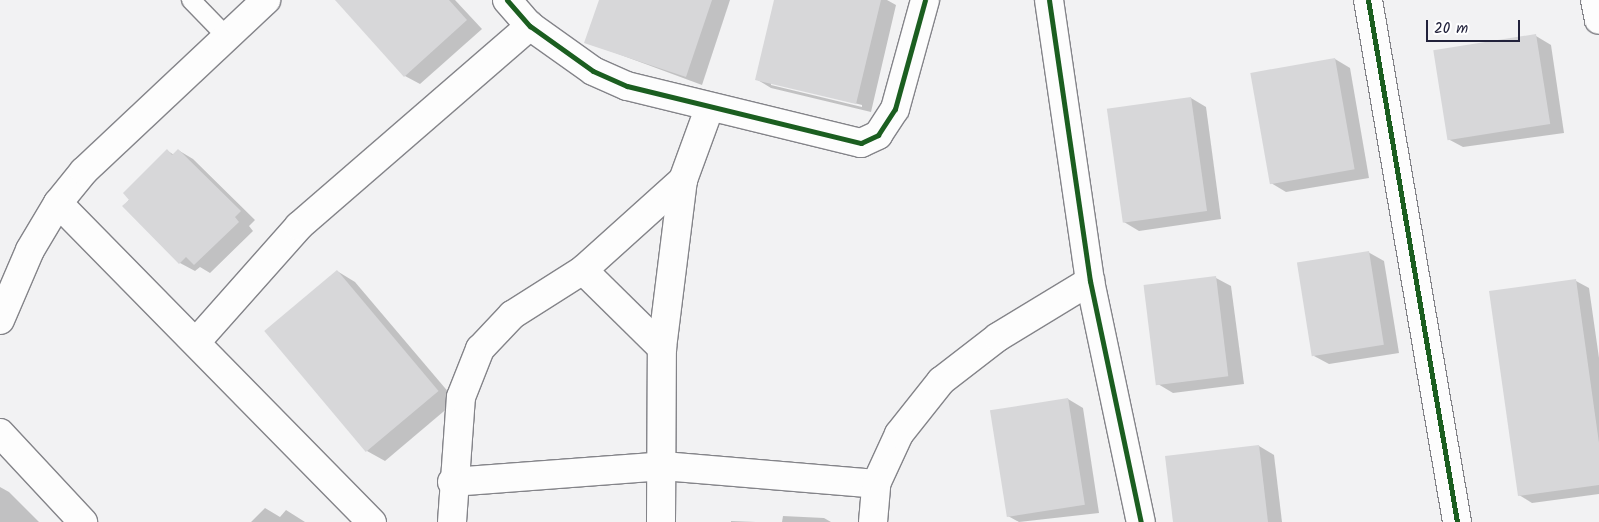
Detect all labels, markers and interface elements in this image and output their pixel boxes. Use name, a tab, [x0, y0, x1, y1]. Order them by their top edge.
scale bar	[1429, 10, 1523, 42]
text: 20 m	[1434, 17, 1468, 41]

